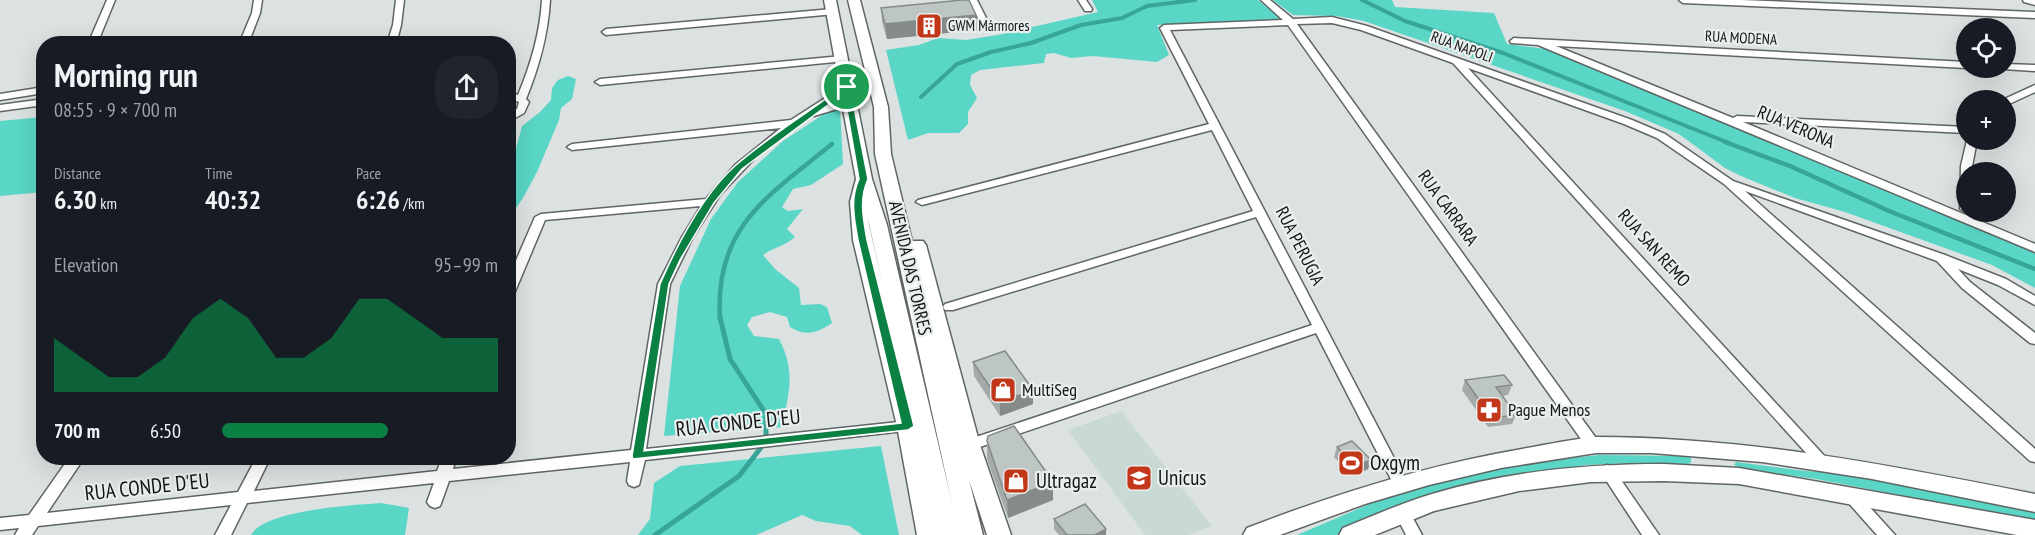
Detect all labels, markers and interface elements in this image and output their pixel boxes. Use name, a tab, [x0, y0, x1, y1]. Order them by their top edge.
building icon: GWM Mármores	[914, 11, 944, 41]
place label: GWM Mármores	[948, 16, 1029, 35]
map controls	[1956, 18, 2016, 222]
button: locate	[1956, 18, 2016, 78]
street label: RUA MODENA	[1705, 26, 1778, 49]
street label: RUA NAPOLI	[1429, 27, 1496, 66]
text: Morning run	[54, 53, 198, 96]
button: share	[435, 56, 498, 119]
pin	[821, 61, 872, 112]
icon: arrive	[830, 70, 863, 103]
button: +	[1956, 90, 2016, 150]
text: 08:55 · 9 × 700 m	[54, 97, 177, 123]
street label: RUA VERONA	[1754, 100, 1839, 153]
button: −	[1956, 162, 2016, 222]
text: Distance	[54, 163, 101, 183]
text: Time	[205, 163, 233, 183]
text: Pace	[356, 163, 381, 183]
street label: RUA CARRARA	[1413, 165, 1484, 251]
text: 6.30	[54, 183, 97, 216]
text: 40:32	[205, 183, 261, 216]
text: 6:26	[356, 183, 400, 216]
text: km	[97, 193, 117, 213]
text: /km	[400, 193, 425, 213]
street label: AVENIDA DAS TORRES	[884, 198, 937, 338]
street label: RUA PERUGIA	[1271, 203, 1330, 289]
street label: RUA SAN REMO	[1613, 204, 1696, 292]
text: Elevation	[54, 252, 118, 278]
text: 95–99 m	[434, 252, 498, 278]
shop icon: MultiSeg	[988, 375, 1018, 405]
place label: MultiSeg	[1022, 378, 1077, 401]
pharmacy icon: Pague Menos	[1474, 395, 1504, 425]
place label: Pague Menos	[1508, 398, 1590, 421]
street label: RUA CONDE D'EU	[674, 403, 802, 442]
text: 700 m	[54, 418, 100, 444]
text: 6:50	[150, 418, 181, 444]
sports icon: Oxgym	[1336, 448, 1366, 478]
place label: Oxgym	[1370, 449, 1420, 476]
school or university icon: Unicus	[1124, 463, 1154, 493]
place label: Unicus	[1158, 464, 1206, 491]
shop icon: Ultragaz	[1001, 466, 1031, 496]
street label: RUA CONDE D'EU	[83, 467, 211, 506]
place label: Ultragaz	[1036, 467, 1097, 494]

